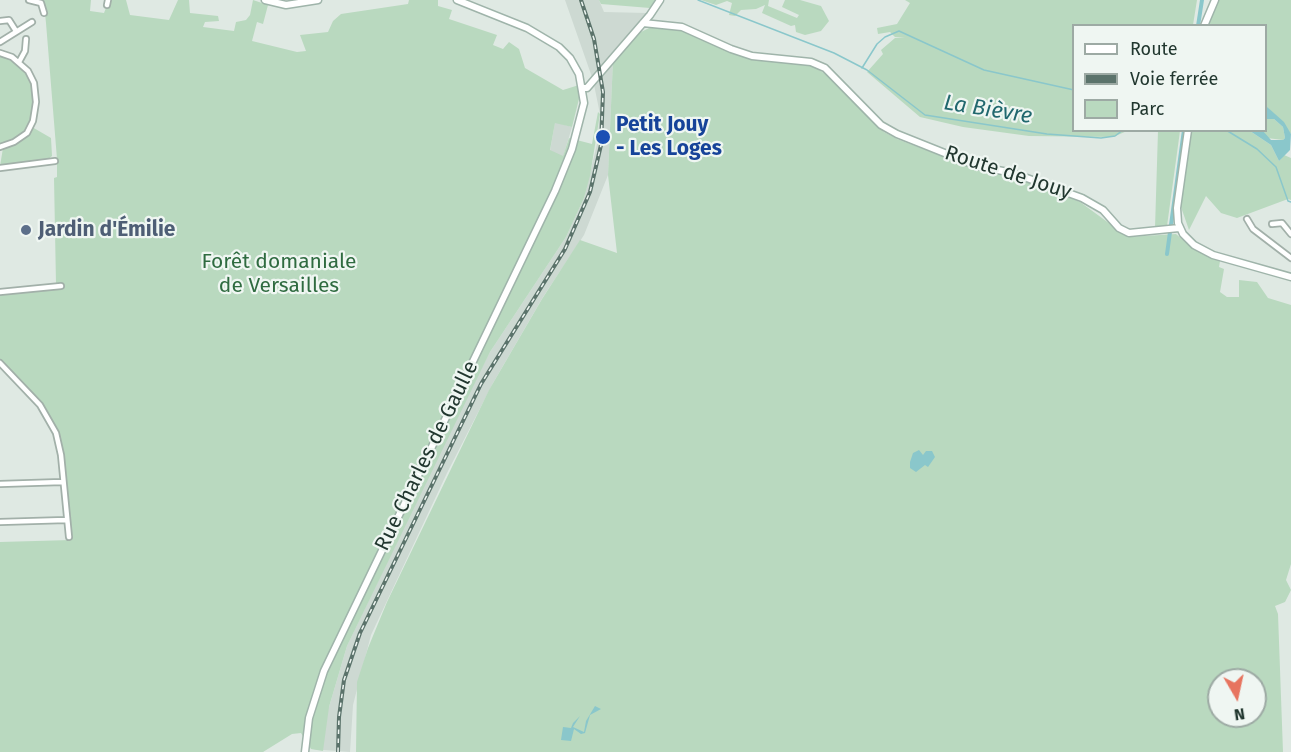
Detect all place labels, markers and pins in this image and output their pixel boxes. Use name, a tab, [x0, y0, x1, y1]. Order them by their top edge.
place label: Petit Jouy - Les Loges	[616, 112, 722, 162]
marker: Petit Jouy - Les Loges	[594, 128, 612, 146]
place label: Jardin d'Émilie	[38, 217, 175, 243]
marker: Jardin d'Émilie	[19, 223, 33, 237]

